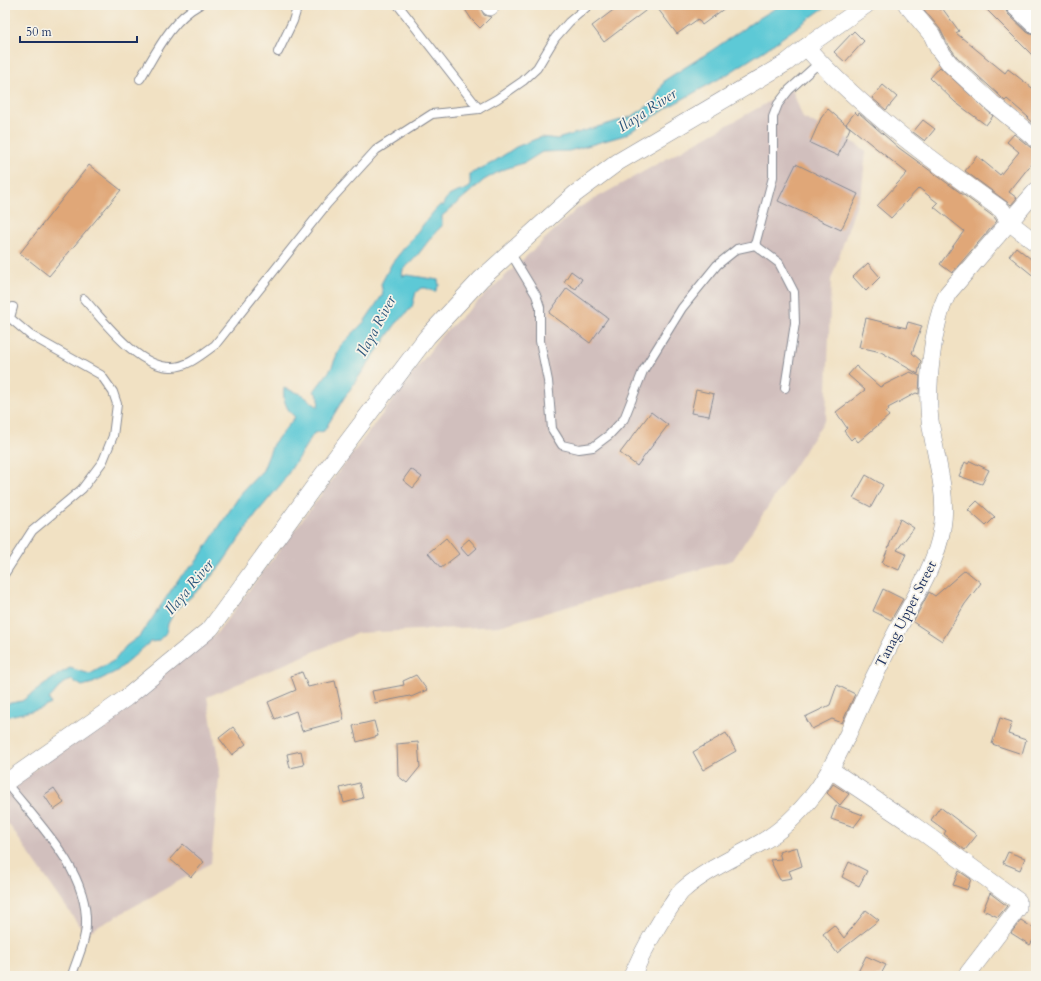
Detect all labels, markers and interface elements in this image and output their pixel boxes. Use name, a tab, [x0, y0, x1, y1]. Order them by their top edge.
scale bar	[20, 18, 137, 44]
text: 50 m	[26, 24, 53, 40]
water label: Ilaya River	[614, 83, 681, 136]
water label: Ilaya River	[352, 291, 401, 360]
water label: Ilaya River	[160, 554, 219, 619]
street label: Tanag Upper Street	[871, 557, 941, 671]

